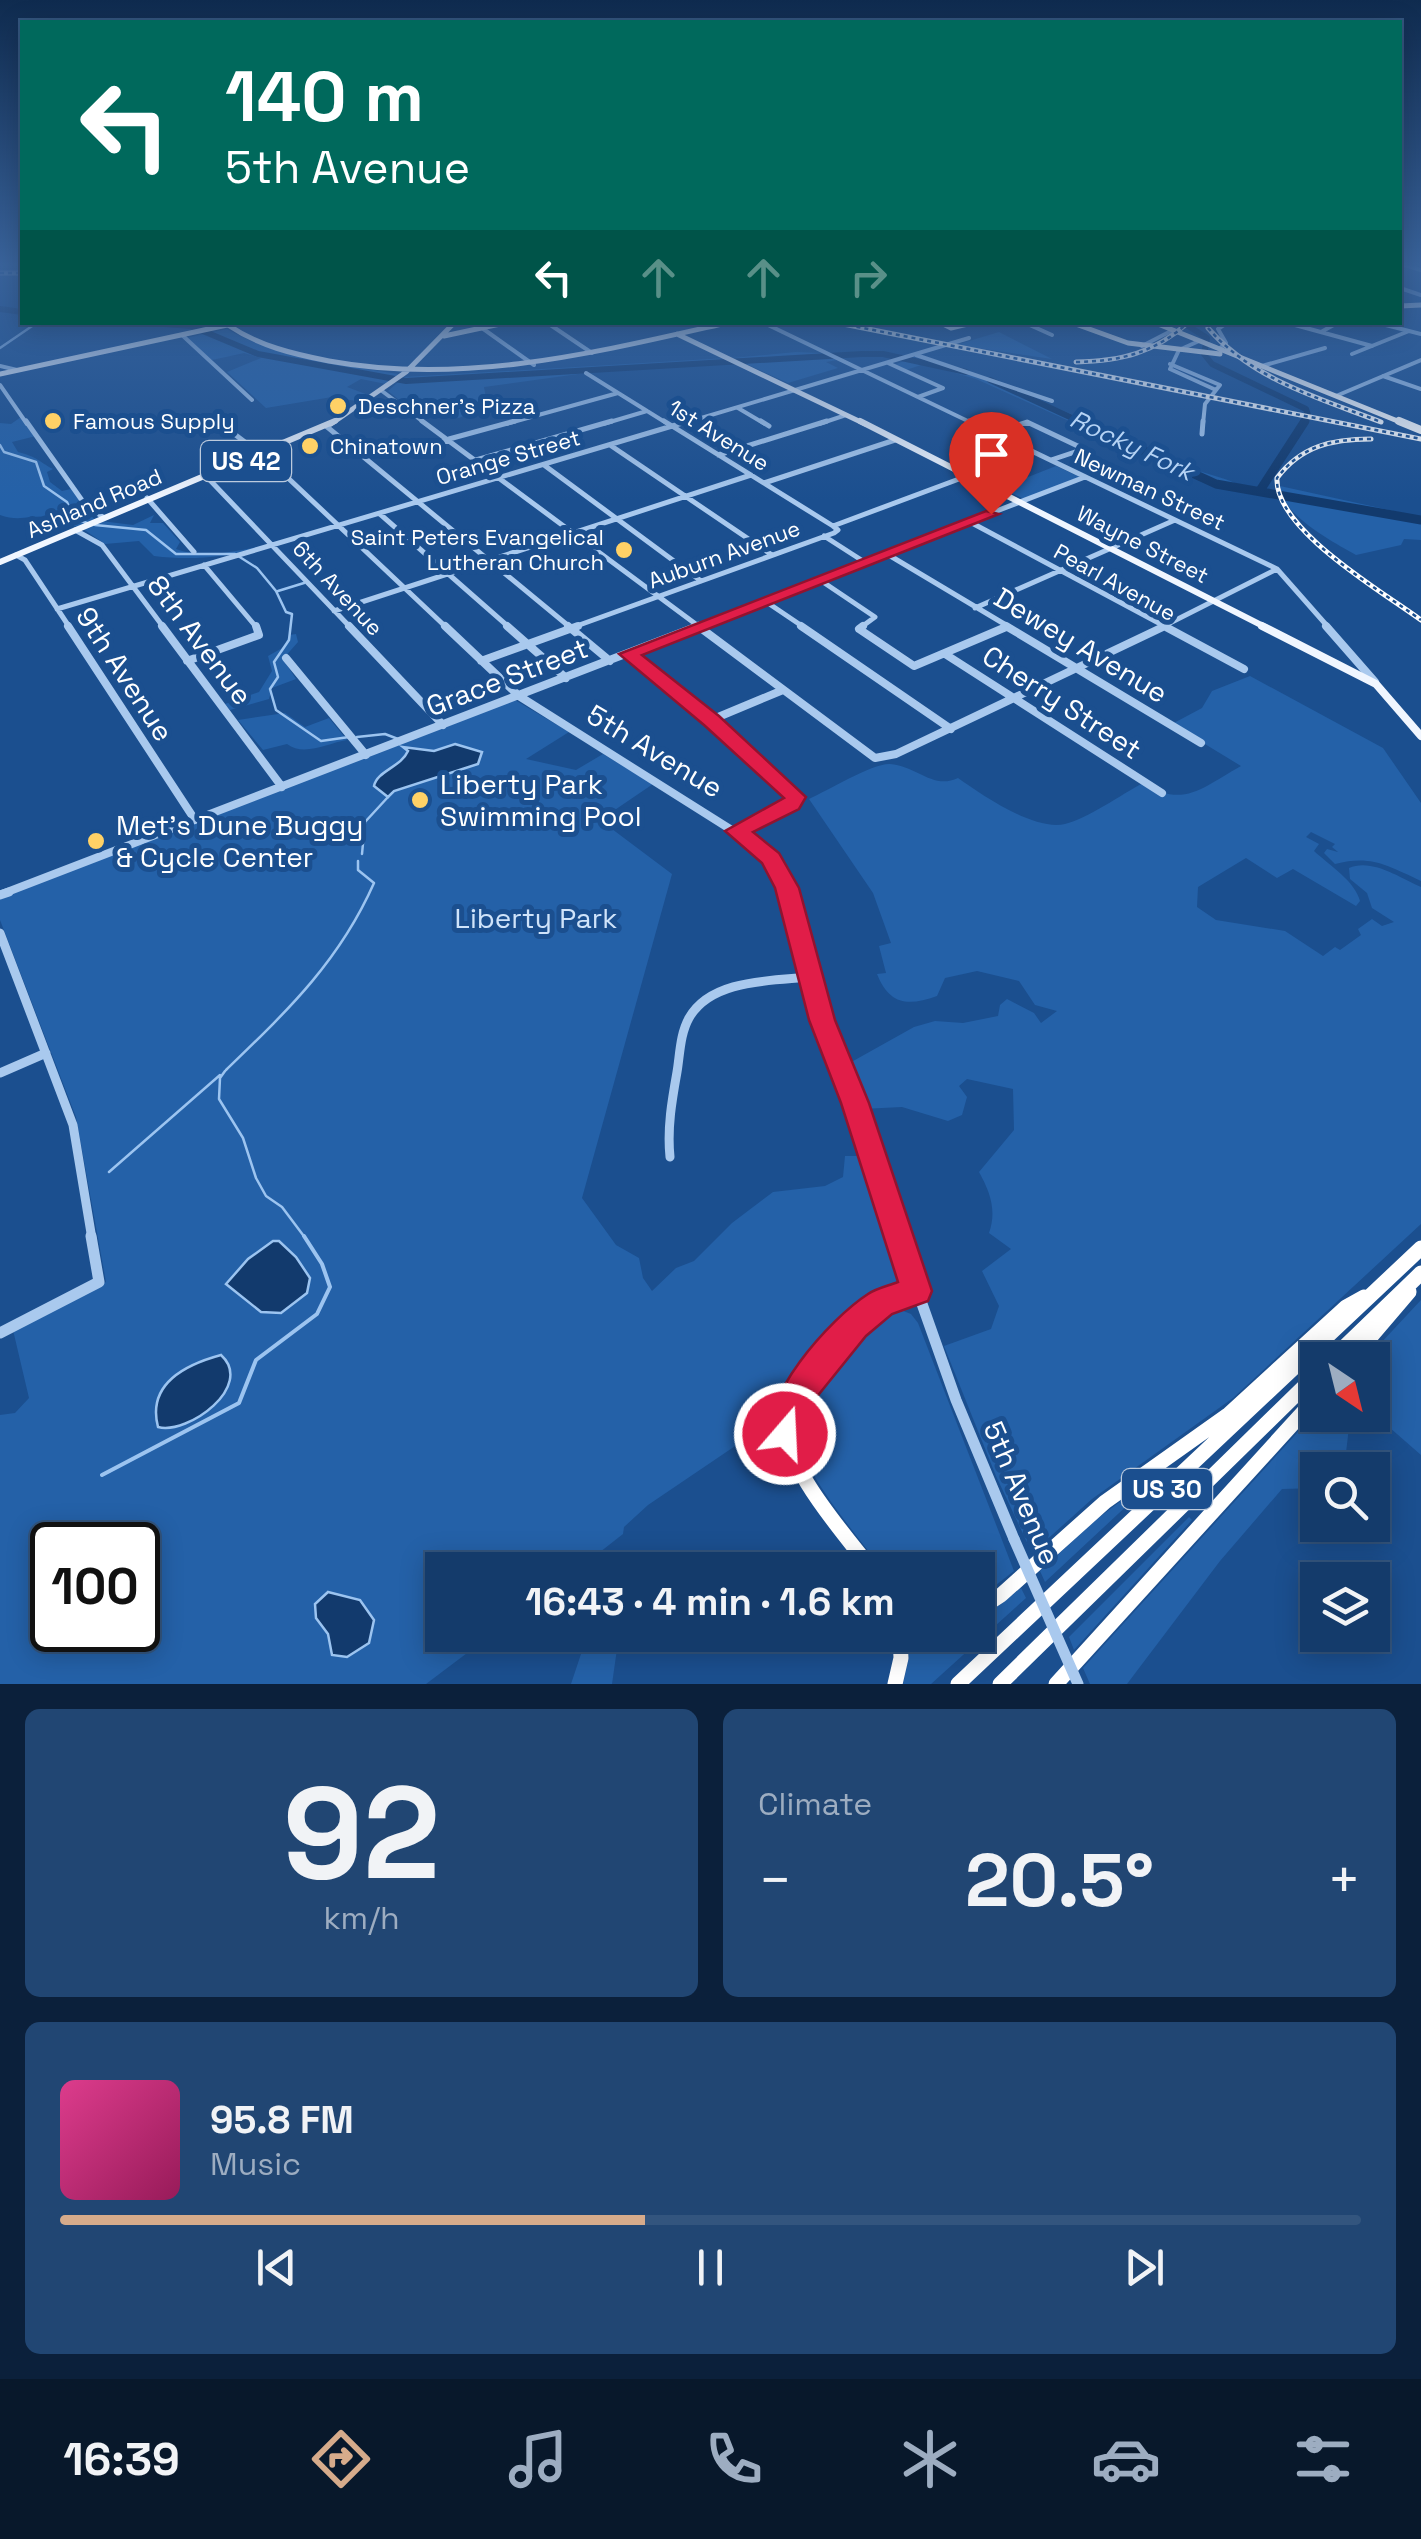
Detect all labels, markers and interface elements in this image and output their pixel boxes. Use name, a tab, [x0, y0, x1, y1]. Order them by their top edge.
text: 140 m	[225, 52, 424, 141]
icon: left	[60, 60, 190, 190]
text: 5th Avenue	[225, 139, 470, 196]
icon: left	[526, 250, 581, 305]
icon: ahead	[631, 250, 686, 305]
icon: ahead	[736, 250, 791, 305]
icon: right	[841, 250, 896, 305]
place label: Deschner's Pizza	[358, 392, 536, 420]
street label: 1st Avenue	[663, 393, 775, 477]
marker: Deschner's Pizza	[327, 395, 349, 417]
water label: Rocky Fork	[1065, 402, 1201, 489]
place label: Famous Supply	[73, 407, 235, 435]
marker: Famous Supply	[42, 410, 64, 432]
pin	[949, 412, 1034, 515]
street label: Orange Street	[433, 423, 583, 491]
icon: arrive	[964, 427, 1019, 482]
place label: Chinatown	[330, 432, 443, 460]
marker: Chinatown	[299, 435, 321, 457]
road number: US 42	[201, 441, 291, 481]
street label: Newman Street	[1070, 442, 1230, 536]
street label: Ashland Road	[22, 462, 166, 544]
street label: Wayne Street	[1072, 499, 1214, 589]
street label: Auburn Avenue	[644, 514, 804, 594]
place label: Saint Peters Evangelical Lutheran Church	[351, 523, 604, 576]
street label: 6th Avenue	[287, 535, 389, 641]
street label: Pearl Avenue	[1049, 537, 1181, 627]
marker: Saint Peters Evangelical Lutheran Church	[613, 539, 635, 561]
street label: 8th Avenue	[140, 568, 260, 712]
street label: Dewey Avenue	[988, 579, 1174, 711]
street label: 9th Avenue	[68, 600, 182, 748]
street label: Grace Street	[421, 630, 593, 724]
street label: Cherry Street	[976, 637, 1148, 767]
street label: 5th Avenue	[580, 696, 730, 806]
place label: Liberty Park Swimming Pool	[440, 766, 642, 834]
marker: Liberty Park Swimming Pool	[409, 789, 431, 811]
place label: Met's Dune Buggy & Cycle Center	[116, 807, 363, 875]
marker: Met's Dune Buggy & Cycle Center	[85, 830, 107, 852]
park label: Liberty Park	[455, 900, 617, 936]
north arrow	[1300, 1342, 1390, 1432]
map controls	[1300, 1342, 1390, 1652]
position arrow	[733, 1382, 837, 1486]
street label: 5th Avenue	[976, 1416, 1068, 1570]
button: search	[1300, 1452, 1390, 1542]
road number: US 30	[1122, 1469, 1212, 1509]
speed limit sign: 100	[30, 1522, 160, 1652]
button: layers	[1300, 1562, 1390, 1652]
text: 16:43 · 4 min · 1.6 km	[525, 1578, 895, 1626]
text: 92	[283, 1750, 440, 1916]
text: Climate	[758, 1784, 872, 1824]
text: 20.5°	[965, 1832, 1154, 1928]
text: −	[758, 1845, 792, 1915]
text: +	[1327, 1845, 1361, 1915]
text: km/h	[323, 1898, 400, 1938]
text: 95.8 FM	[210, 2096, 354, 2144]
text: Music	[210, 2144, 301, 2184]
icon: previous	[249, 2240, 304, 2295]
icon: pause	[683, 2240, 738, 2295]
icon: next	[1117, 2240, 1172, 2295]
icon: directions	[306, 2424, 376, 2494]
icon: music	[503, 2424, 573, 2494]
icon: phone	[699, 2424, 769, 2494]
icon: climate	[895, 2424, 965, 2494]
icon: car	[1091, 2424, 1161, 2494]
icon: filters	[1288, 2424, 1358, 2494]
text: 16:39	[63, 2431, 180, 2488]

